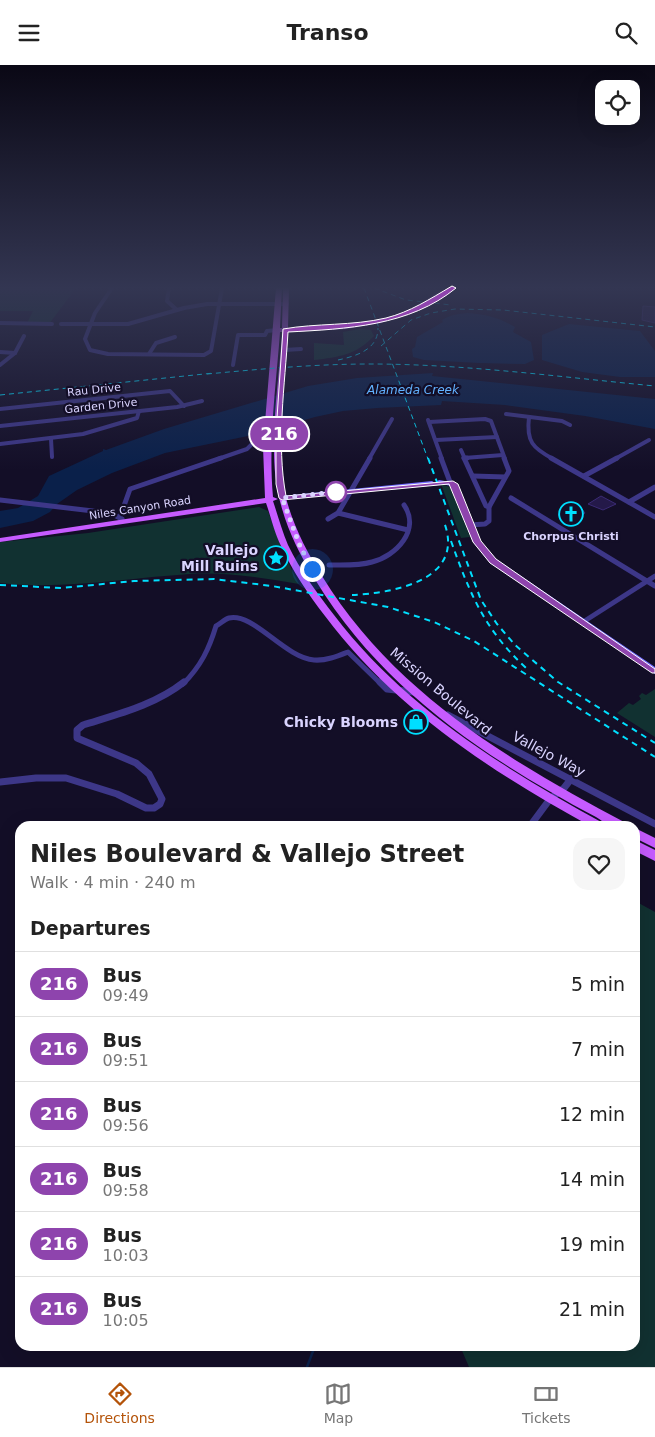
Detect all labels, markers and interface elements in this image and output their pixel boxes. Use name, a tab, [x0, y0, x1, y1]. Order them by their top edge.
icon: menu	[15, 19, 43, 47]
icon: search	[612, 19, 640, 47]
text: Transo	[286, 20, 369, 45]
map controls	[595, 80, 640, 125]
button: locate	[595, 80, 640, 125]
street label: Rau Drive	[66, 381, 122, 399]
water label: Alameda Creek	[366, 383, 460, 397]
street label: Garden Drive	[64, 396, 138, 416]
line badge: 216	[250, 418, 308, 450]
text: 216	[260, 423, 298, 444]
unlabelled marker	[325, 481, 347, 503]
street label: Niles Canyon Road	[88, 494, 192, 522]
church icon: Chorpus Christi	[558, 501, 584, 527]
place label: Chorpus Christi	[523, 530, 619, 543]
place label: Vallejo Mill Ruins	[181, 542, 258, 574]
place icon: Vallejo Mill Ruins	[263, 545, 289, 571]
your location	[300, 557, 325, 582]
street label: Mission Boulevard	[387, 644, 495, 738]
shop icon: Chicky Blooms	[403, 709, 429, 735]
place label: Chicky Blooms	[284, 714, 398, 730]
street label: Vallejo Way	[510, 728, 588, 780]
button: heart	[573, 838, 625, 890]
text: Niles Boulevard & Vallejo Street	[30, 840, 464, 868]
text: Walk · 4 min · 240 m	[30, 873, 195, 892]
text: Departures	[30, 917, 151, 939]
text: Bus	[103, 964, 142, 986]
text: 216	[40, 973, 78, 994]
text: 5 min	[571, 973, 625, 995]
text: 09:49	[103, 986, 149, 1005]
text: Bus	[103, 1029, 142, 1051]
text: 216	[40, 1038, 78, 1059]
text: 7 min	[571, 1038, 625, 1060]
text: 09:51	[103, 1051, 149, 1070]
text: Bus	[103, 1094, 142, 1116]
text: 216	[40, 1103, 78, 1124]
text: 12 min	[559, 1103, 625, 1125]
text: 09:56	[103, 1116, 149, 1135]
text: Bus	[103, 1159, 142, 1181]
text: 216	[40, 1168, 78, 1189]
text: 14 min	[559, 1168, 625, 1190]
text: 09:58	[103, 1181, 149, 1200]
text: Bus	[103, 1224, 142, 1246]
text: 216	[40, 1233, 78, 1254]
text: 19 min	[559, 1233, 625, 1255]
text: 10:03	[103, 1246, 149, 1265]
text: Bus	[103, 1289, 142, 1311]
text: 216	[40, 1298, 78, 1319]
text: 21 min	[559, 1298, 625, 1320]
text: 10:05	[103, 1311, 149, 1330]
tab: Directions	[84, 1380, 155, 1426]
tab: Map	[324, 1380, 353, 1426]
tab: Tickets	[522, 1380, 571, 1426]

